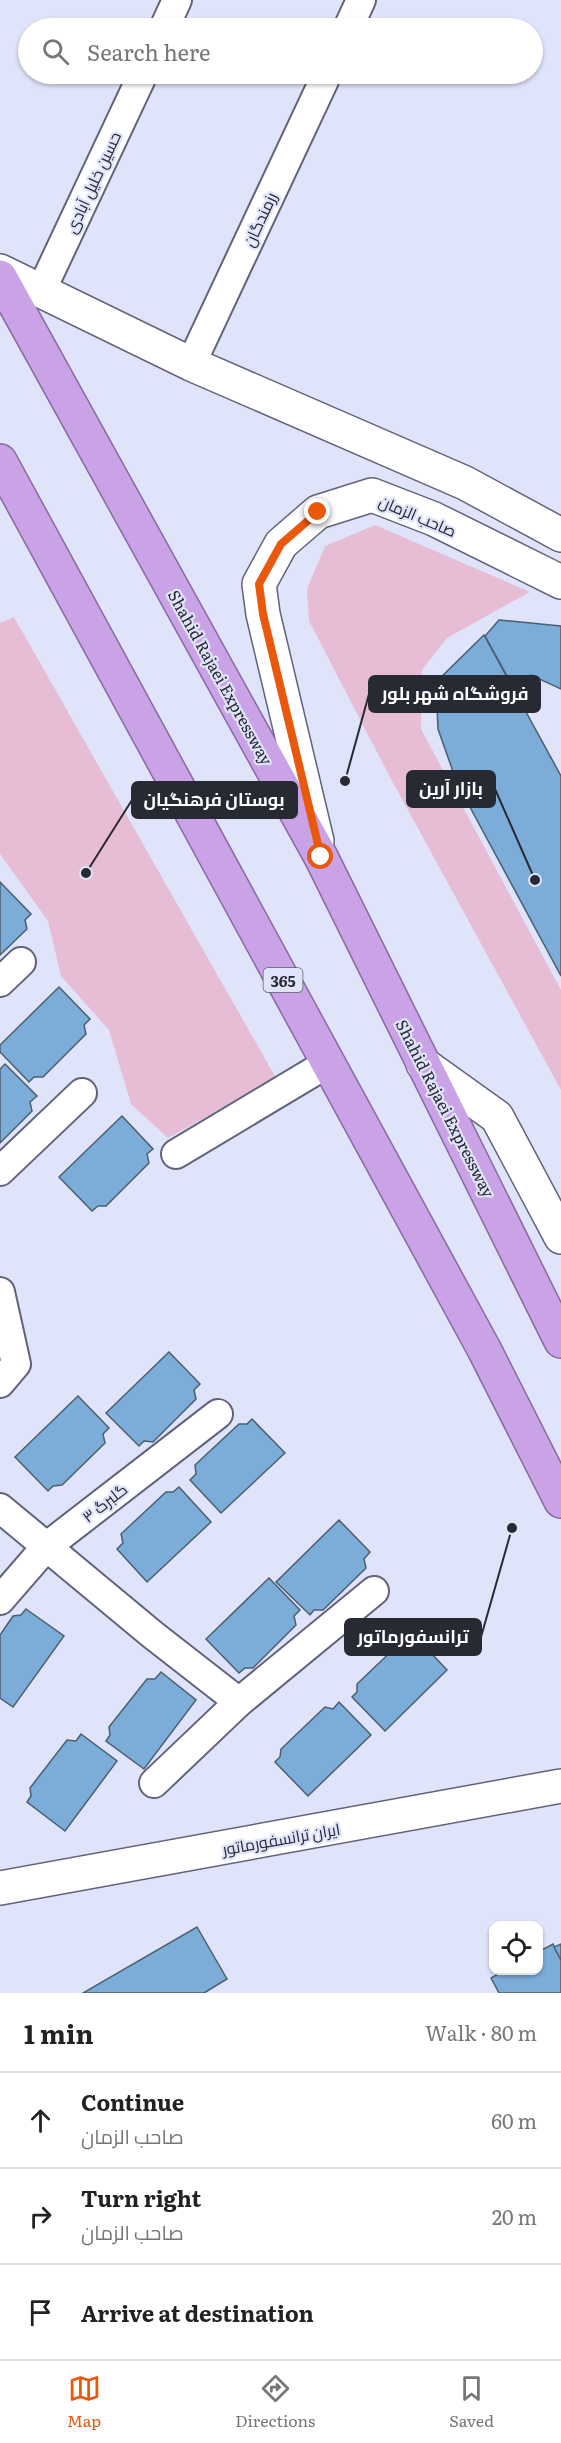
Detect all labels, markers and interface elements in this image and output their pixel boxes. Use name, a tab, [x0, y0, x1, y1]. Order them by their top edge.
search box	[18, 18, 543, 84]
icon: search	[39, 35, 72, 68]
text: Search here	[87, 35, 210, 68]
street label: حسین خلیل آبادی	[58, 127, 126, 237]
street label: رزمندگان	[236, 188, 282, 250]
street label: صاحب الزمان	[375, 488, 461, 542]
route end	[304, 498, 330, 524]
street label: Shahid Rajaei Expressway	[163, 585, 280, 770]
callout: فروشگاه شهر بلور	[369, 676, 540, 712]
text: فروشگاه شهر بلور	[380, 679, 529, 706]
callout: بازار آرین	[407, 771, 495, 807]
text: بازار آرین	[419, 774, 483, 801]
callout: بوستان فرهنگیان	[132, 782, 297, 818]
text: بوستان فرهنگیان	[143, 785, 285, 812]
route start	[307, 843, 333, 869]
road number: 365	[264, 968, 302, 992]
street label: Shahid Rajaei Expressway	[391, 1015, 502, 1202]
street label: گلبرگ ۳	[76, 1477, 132, 1527]
callout: ترانسفورماتور	[345, 1619, 481, 1655]
text: ترانسفورماتور	[356, 1622, 469, 1649]
street label: ایران ترانسفورماتور	[219, 1816, 342, 1860]
map controls	[489, 1921, 543, 1975]
button: locate	[489, 1921, 543, 1975]
text: 1 min	[24, 2013, 93, 2052]
text: Walk · 80 m	[425, 2017, 537, 2047]
text: Continue	[81, 2085, 184, 2118]
icon: ahead	[24, 2104, 57, 2137]
text: 60 m	[491, 2105, 537, 2135]
text: صاحب الزمان	[81, 2120, 184, 2150]
text: Turn right	[81, 2181, 201, 2214]
icon: right	[24, 2200, 57, 2233]
text: 20 m	[492, 2201, 537, 2231]
text: صاحب الزمان	[81, 2216, 184, 2246]
icon: arrive	[24, 2296, 57, 2329]
text: Arrive at destination	[81, 2296, 314, 2329]
tab: Map	[67, 2372, 101, 2432]
tab: Directions	[235, 2372, 315, 2432]
tab: Saved	[449, 2372, 494, 2432]

